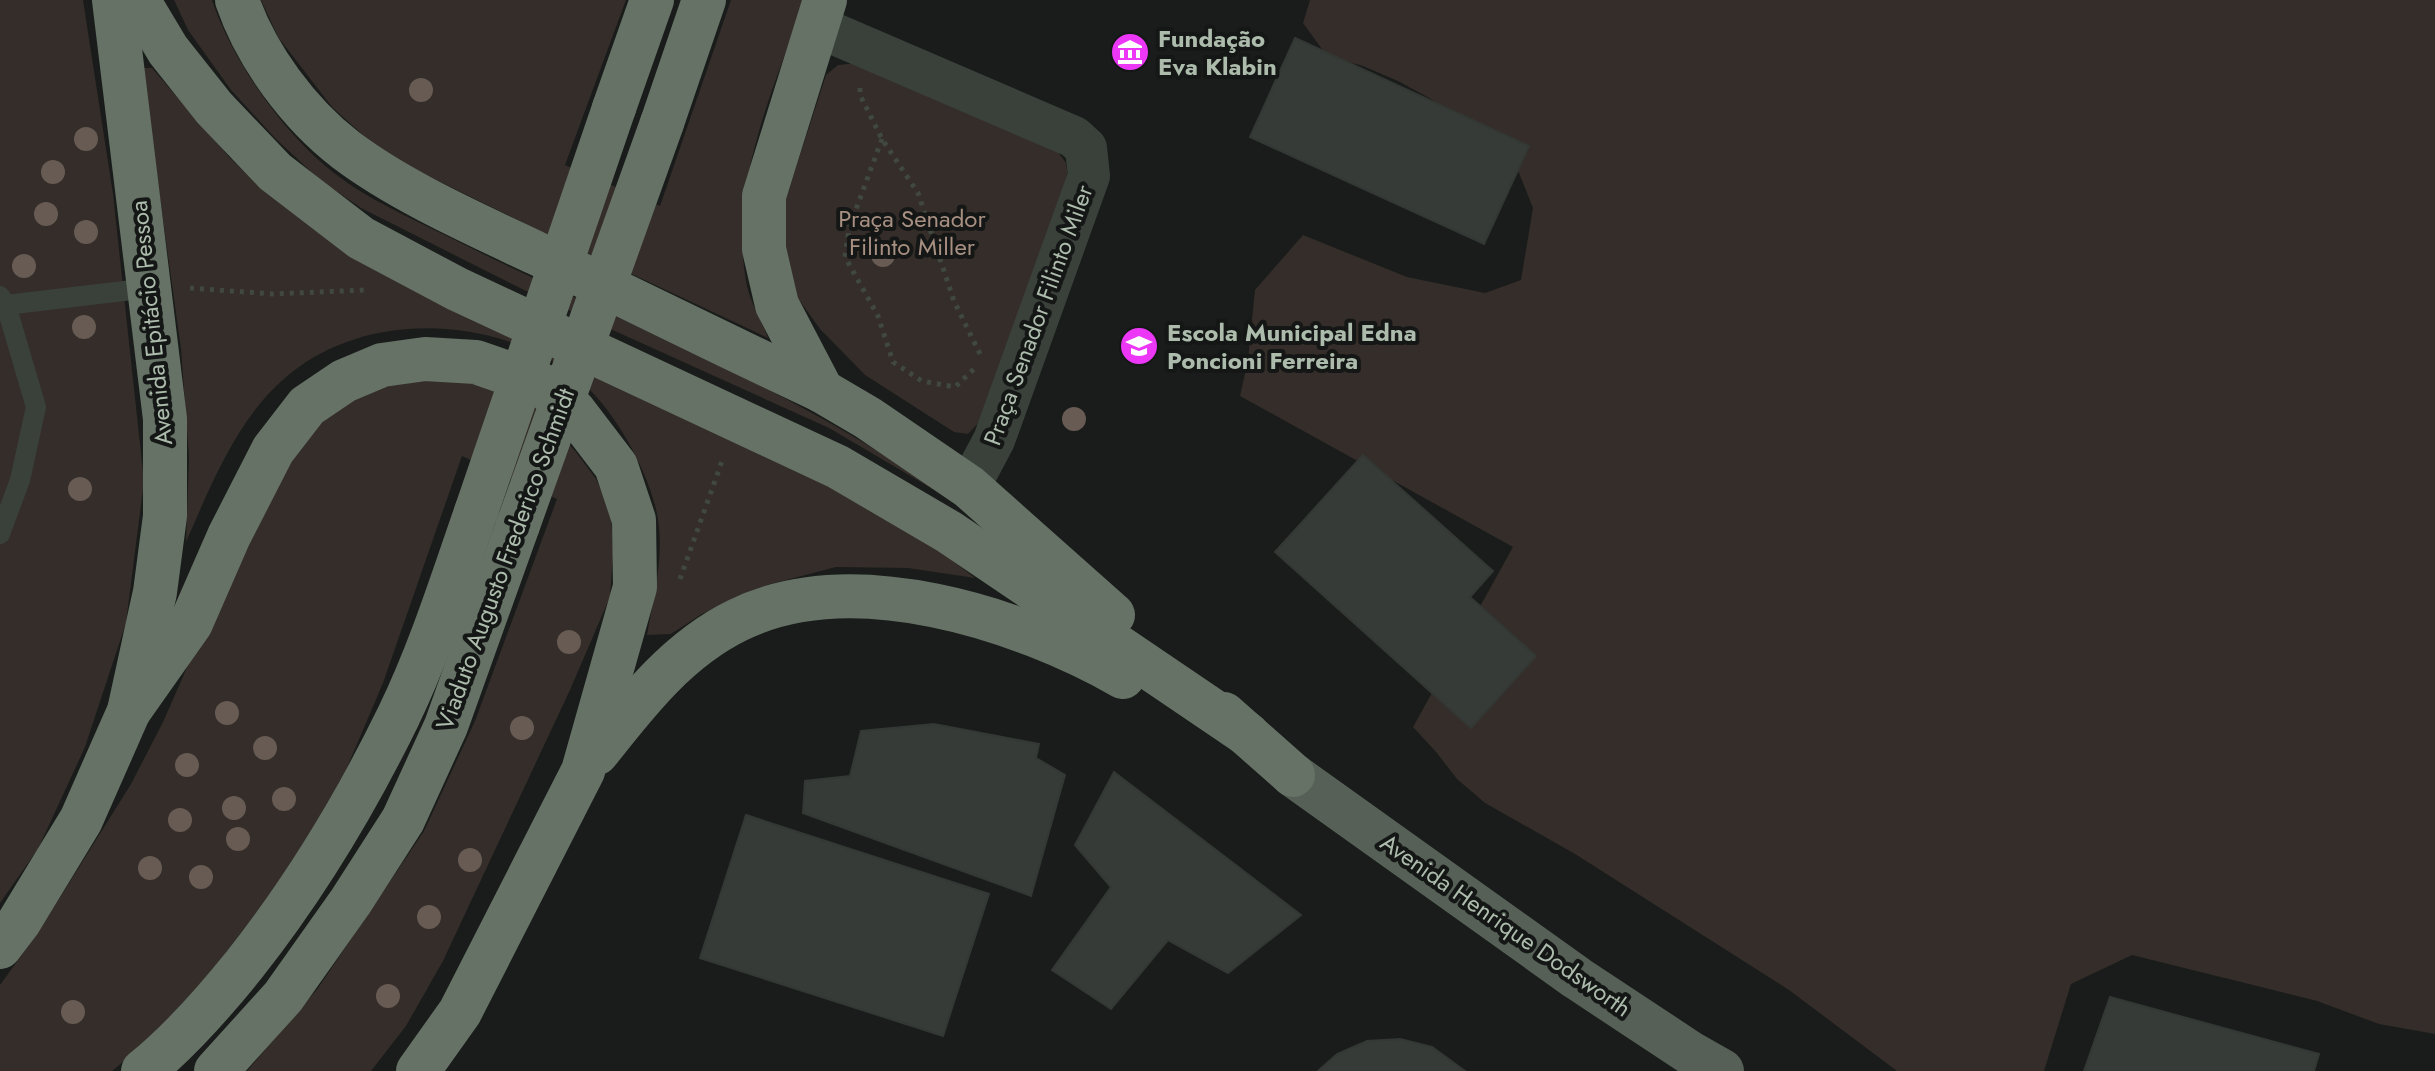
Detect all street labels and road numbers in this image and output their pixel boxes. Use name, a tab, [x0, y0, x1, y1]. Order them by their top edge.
street label: Praça Senador Filinto Miler	[975, 179, 1102, 450]
street label: Avenida Epitácio Pessoa	[121, 199, 181, 447]
street label: Viaduto Augusto Frederico Schmidt	[427, 383, 583, 735]
street label: Avenida Henrique Dodsworth	[1373, 825, 1639, 1025]

